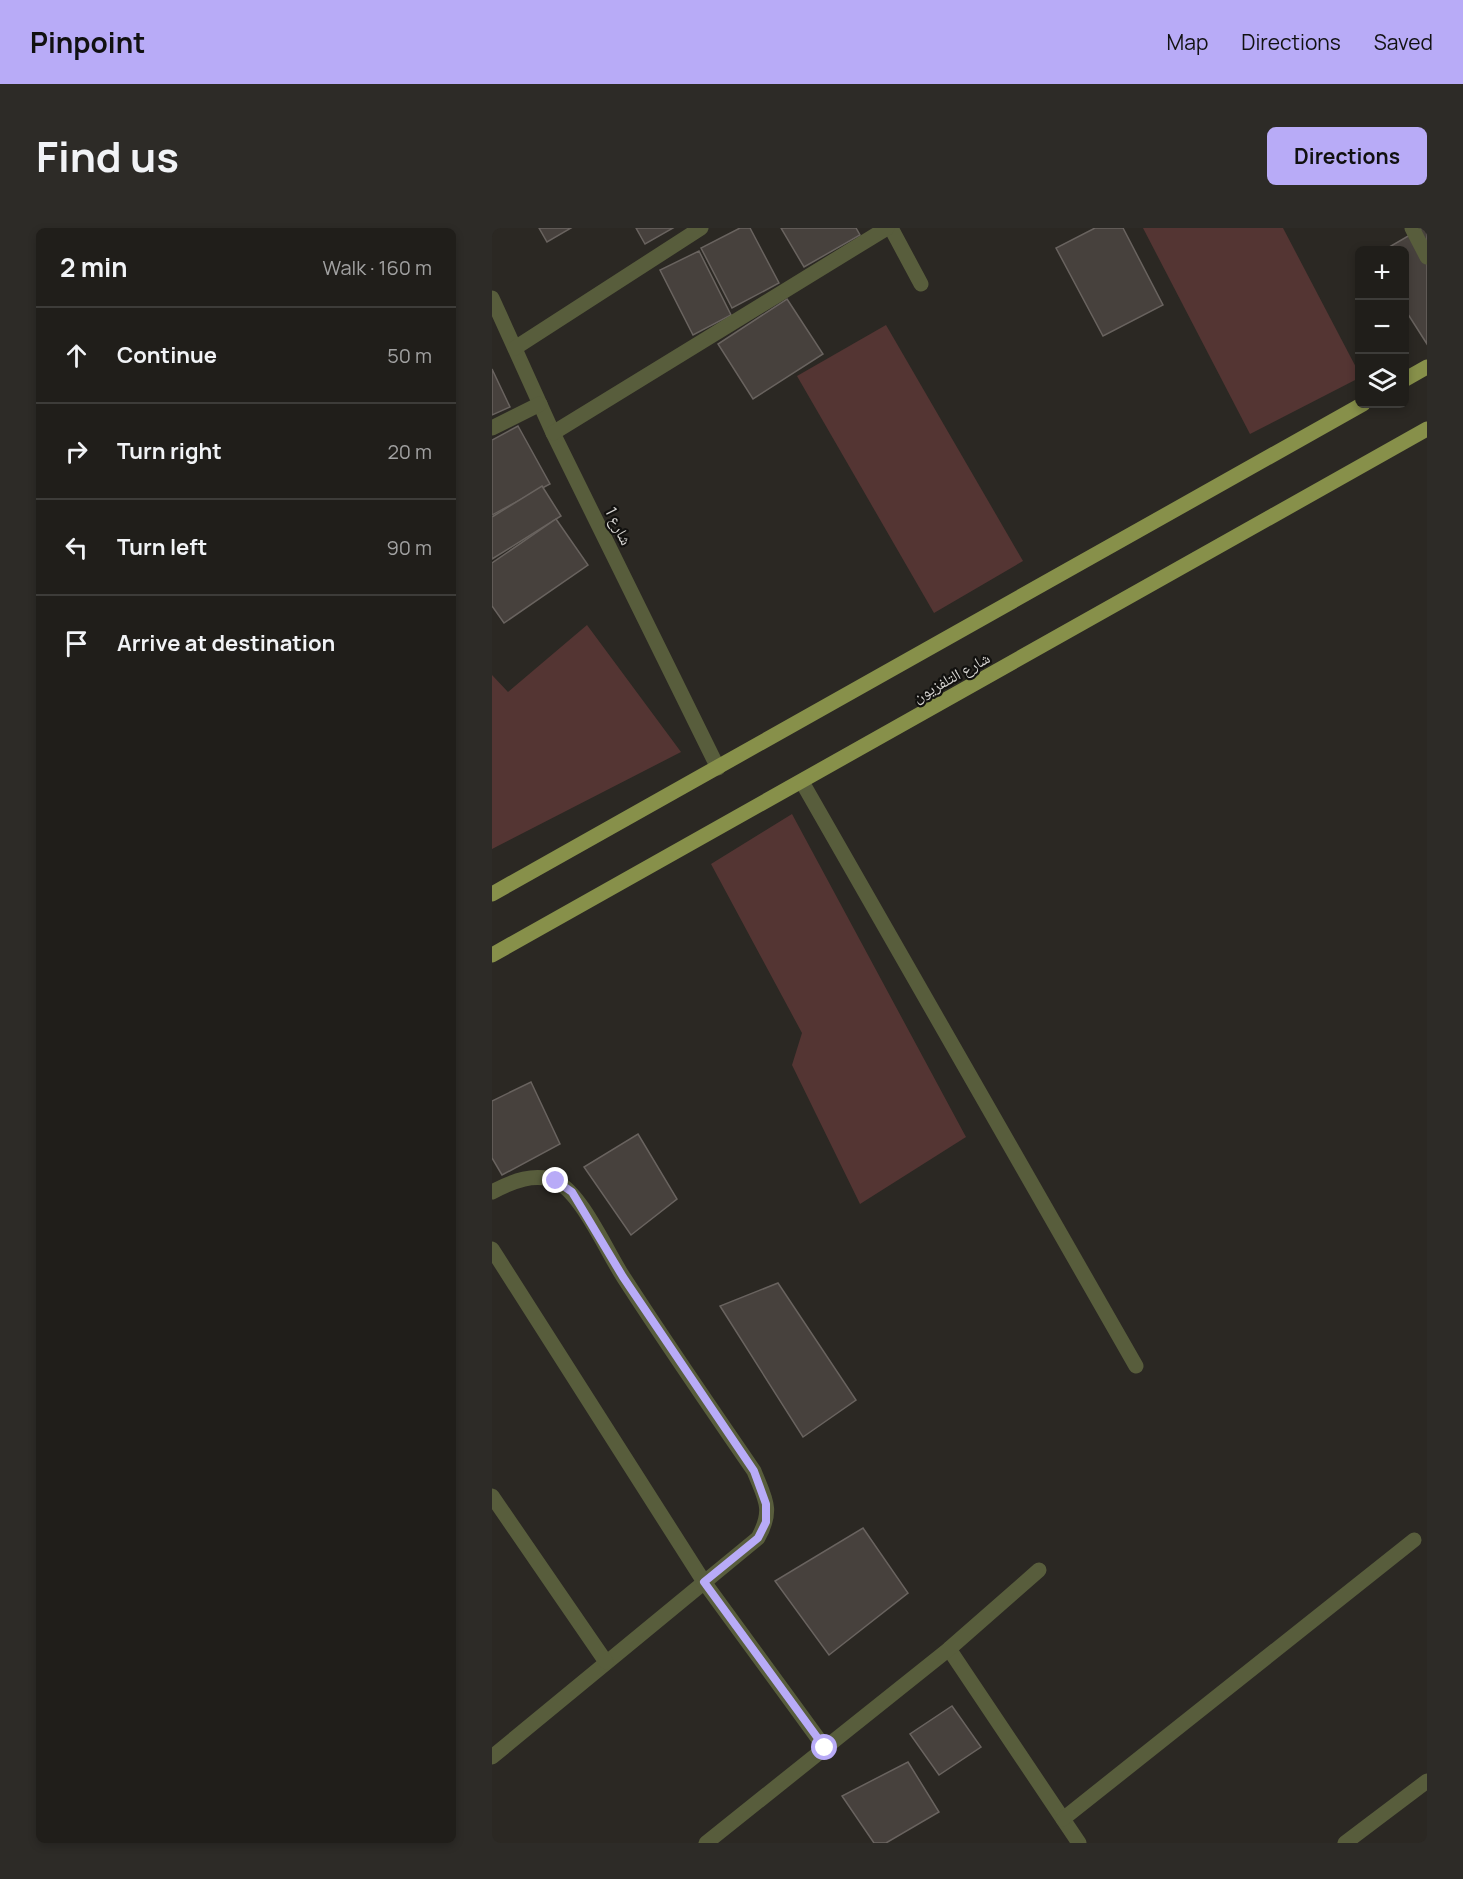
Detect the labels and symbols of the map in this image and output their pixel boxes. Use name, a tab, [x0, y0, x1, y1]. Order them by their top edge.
street label: شارع 1	[600, 503, 638, 549]
street label: شارع التلفزيون	[908, 647, 994, 707]
route end	[542, 1167, 568, 1193]
route start	[811, 1734, 837, 1760]

